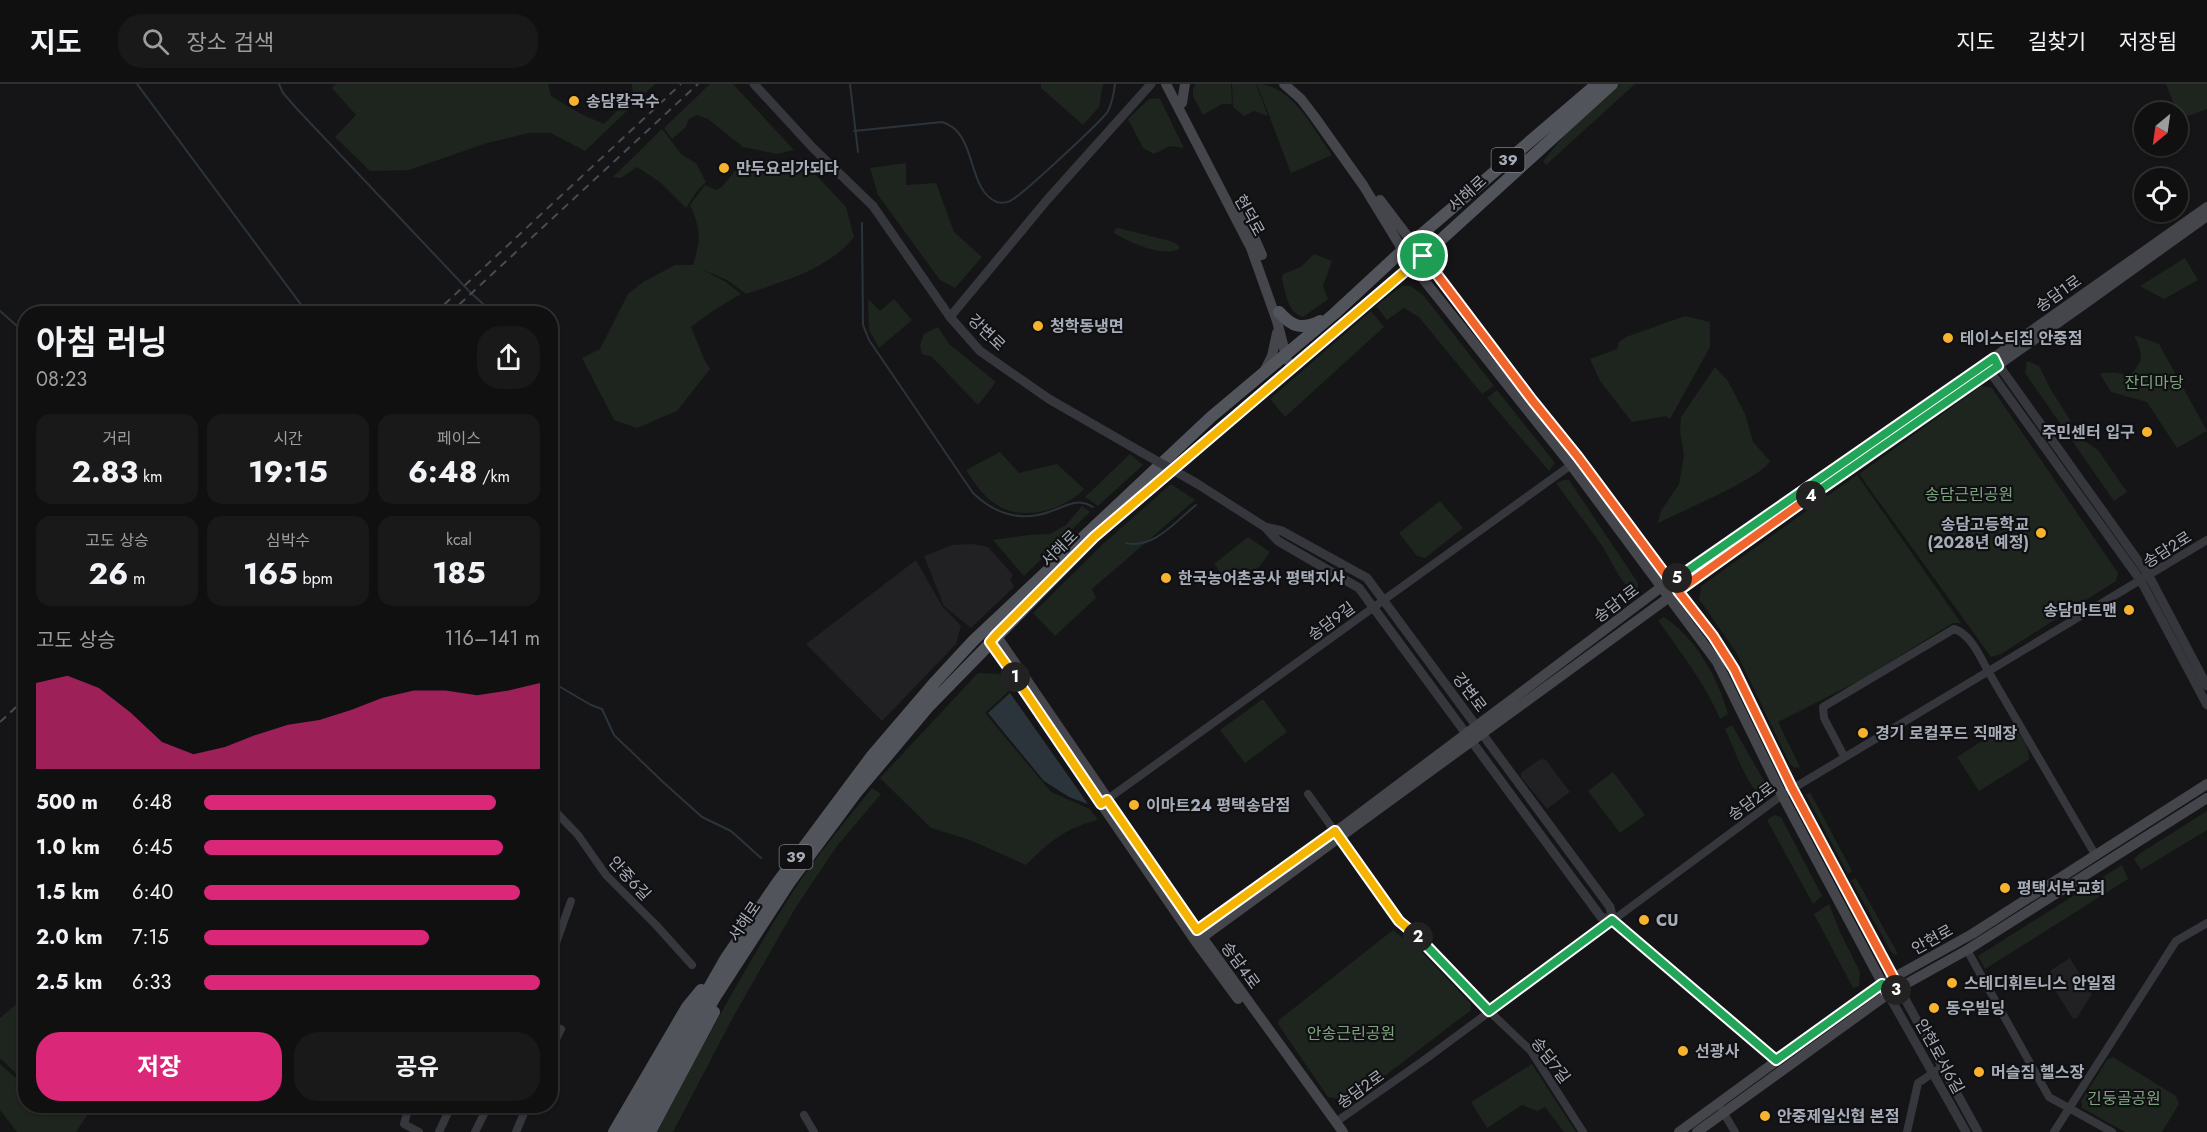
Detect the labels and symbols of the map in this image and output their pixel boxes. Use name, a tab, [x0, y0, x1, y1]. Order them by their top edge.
place label: 송담칼국수	[586, 90, 660, 113]
marker: 송담칼국수	[567, 94, 581, 108]
north arrow	[2134, 102, 2188, 156]
road number: 39	[1492, 148, 1524, 172]
place label: 만두요리가되다	[736, 157, 839, 180]
marker: 만두요리가되다	[717, 161, 731, 175]
street label: 서해로	[1443, 170, 1492, 217]
street label: 현덕로	[1229, 190, 1270, 240]
pin	[1397, 230, 1448, 281]
street label: 송담1로	[2031, 269, 2086, 318]
street label: 강변로	[963, 309, 1011, 356]
place label: 청학동냉면	[1050, 315, 1124, 338]
marker: 청학동냉면	[1031, 319, 1045, 333]
place label: 테이스티짐 안중점	[1960, 327, 2083, 350]
marker: 테이스티짐 안중점	[1941, 331, 1955, 345]
park label: 잔디마당	[2125, 371, 2184, 394]
place label: 주민센터 입구	[2042, 421, 2135, 444]
marker: 주민센터 입구	[2140, 425, 2154, 439]
pin: 4	[1796, 481, 1826, 511]
park label: 송담근린공원	[1925, 483, 2013, 506]
place label: 송담고등학교 (2028년 예정)	[1928, 513, 2029, 554]
street label: 서해로	[1036, 524, 1083, 572]
street label: 송담2로	[2139, 525, 2196, 573]
marker: 송담고등학교 (2028년 예정)	[2034, 526, 2048, 540]
pin: 5	[1662, 563, 1692, 593]
place label: 한국농어촌공사 평택지사	[1178, 567, 1345, 590]
marker: 한국농어촌공사 평택지사	[1159, 571, 1173, 585]
street label: 송담1로	[1589, 579, 1644, 628]
street label: 송담9길	[1303, 596, 1360, 646]
place label: 송담마트맨	[2043, 599, 2117, 622]
marker: 송담마트맨	[2122, 603, 2136, 617]
pin: 1	[1000, 662, 1030, 692]
street label: 강변로	[1447, 668, 1492, 717]
place label: 경기 로컬푸드 직매장	[1875, 722, 2017, 745]
marker: 경기 로컬푸드 직매장	[1856, 726, 1870, 740]
street label: 송담2로	[1723, 776, 1780, 826]
place label: 이마트24 평택송담점	[1146, 794, 1290, 817]
marker: 이마트24 평택송담점	[1127, 798, 1141, 812]
road number: 39	[780, 845, 812, 869]
street label: 안중6길	[603, 851, 656, 906]
place label: 평택서부교회	[2017, 877, 2105, 900]
marker: 평택서부교회	[1998, 881, 2012, 895]
street label: 서해로	[723, 896, 766, 946]
place label: CU	[1656, 909, 1678, 932]
marker: CU	[1637, 913, 1651, 927]
street label: 안현로	[1907, 919, 1957, 960]
pin: 2	[1403, 922, 1433, 952]
street label: 송담4로	[1216, 937, 1266, 994]
place label: 스테디휘트니스 안일점	[1964, 972, 2116, 995]
pin: 3	[1881, 975, 1911, 1005]
marker: 스테디휘트니스 안일점	[1945, 976, 1959, 990]
place label: 동우빌딩	[1946, 997, 2005, 1020]
marker: 동우빌딩	[1927, 1001, 1941, 1015]
street label: 안현로서6길	[1909, 1014, 1970, 1098]
park label: 안송근린공원	[1307, 1022, 1395, 1045]
street label: 송담7길	[1526, 1032, 1576, 1088]
place label: 선광사	[1695, 1040, 1739, 1063]
marker: 선광사	[1676, 1044, 1690, 1058]
place label: 머슬짐 헬스장	[1991, 1061, 2084, 1084]
street label: 송담2로	[1332, 1065, 1389, 1114]
marker: 머슬짐 헬스장	[1972, 1065, 1986, 1079]
park label: 긴둥골공원	[2087, 1087, 2161, 1110]
place label: 안중제일신협 본점	[1777, 1105, 1900, 1128]
marker: 안중제일신협 본점	[1758, 1109, 1772, 1123]

